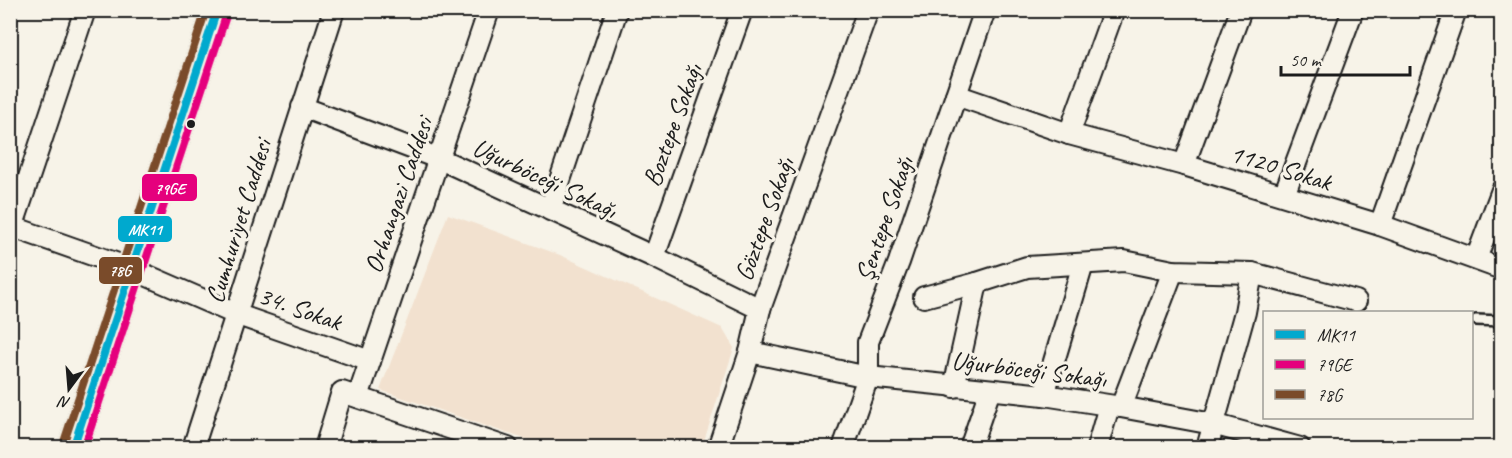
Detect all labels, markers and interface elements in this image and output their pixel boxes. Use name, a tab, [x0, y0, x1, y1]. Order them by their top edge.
scale bar	[1281, 39, 1410, 77]
text: 50 m	[1290, 49, 1323, 71]
street label: Boztepe Sokağı	[635, 58, 710, 191]
street label: Orhangazi Caddesi	[356, 110, 442, 277]
unlabelled marker	[185, 118, 197, 130]
street label: Uğurböceği Sokağı	[467, 131, 623, 227]
street label: Cumhuriyet Caddesi	[198, 132, 280, 307]
street label: 1120 Sokak	[1226, 136, 1337, 199]
street label: Şentepe Sokağı	[848, 151, 922, 286]
street label: Göztepe Sokağı	[727, 152, 802, 285]
line badge: 79GE	[141, 173, 198, 202]
text: 79GE	[155, 179, 188, 199]
line badge: MK11	[117, 215, 173, 243]
text: MK11	[128, 220, 164, 240]
line badge: 78G	[98, 256, 143, 285]
text: 78G	[109, 261, 133, 281]
street label: 34. Sokak	[254, 279, 347, 339]
legend	[1263, 311, 1473, 419]
text: MK11	[1317, 324, 1356, 346]
street label: Uğurböceği Sokağı	[950, 344, 1109, 395]
text: 79GE	[1317, 354, 1354, 376]
north arrow	[39, 359, 99, 419]
text: 78G	[1317, 384, 1344, 406]
text: N	[55, 391, 73, 413]

